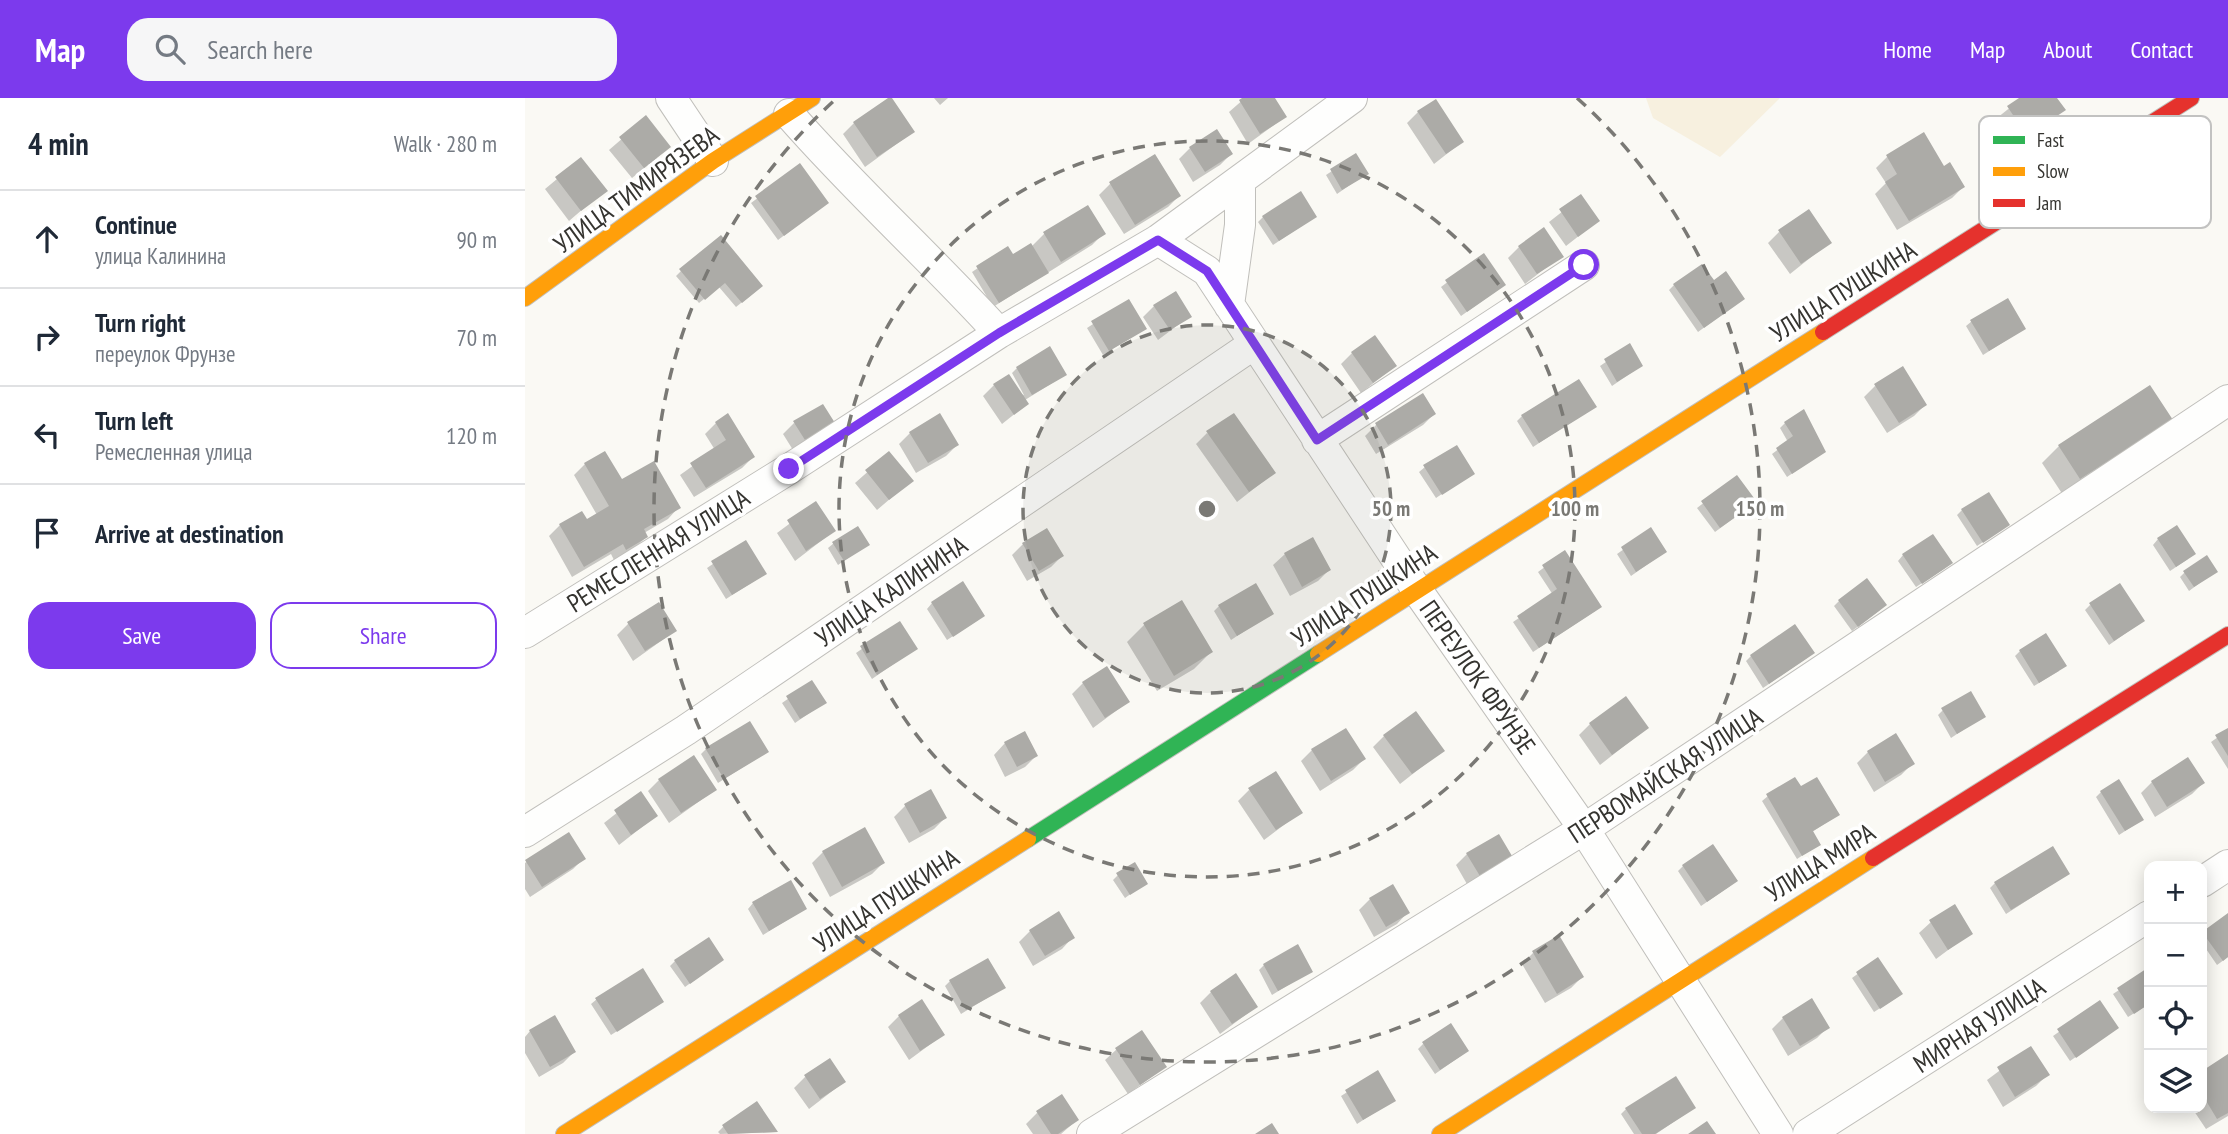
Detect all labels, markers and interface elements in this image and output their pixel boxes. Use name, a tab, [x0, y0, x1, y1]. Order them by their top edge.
search box	[127, 18, 617, 81]
text: Map	[35, 28, 85, 71]
icon: search	[151, 30, 189, 68]
text: Search here	[207, 33, 313, 66]
text: Home	[1883, 34, 1932, 65]
text: Map	[1970, 34, 2005, 65]
text: About	[2043, 34, 2092, 65]
text: Contact	[2130, 34, 2193, 65]
legend	[1979, 116, 2211, 228]
street label: УЛИЦА ТИМИРЯЗЕВА	[547, 118, 726, 260]
text: 4 min	[28, 124, 89, 163]
text: Fast	[2037, 128, 2065, 152]
text: Walk · 280 m	[394, 129, 497, 158]
text: Slow	[2037, 159, 2070, 183]
text: Jam	[2036, 191, 2062, 215]
text: Continue	[95, 208, 177, 241]
icon: ahead	[28, 220, 66, 258]
text: 90 m	[456, 225, 497, 254]
street label: УЛИЦА ПУШКИНА	[1764, 232, 1923, 349]
text: улица Калинина	[95, 241, 226, 270]
route start	[1568, 249, 1599, 280]
text: Turn right	[95, 306, 186, 339]
icon: right	[28, 318, 66, 356]
text: 70 m	[456, 323, 497, 352]
text: переулок Фрунзе	[95, 339, 236, 368]
text: Turn left	[95, 404, 173, 437]
icon: left	[28, 416, 66, 454]
text: 120 m	[446, 421, 497, 450]
text: Ремесленная улица	[95, 437, 252, 466]
route end	[773, 453, 804, 484]
street label: РЕМЕСЛЕННАЯ УЛИЦА	[561, 480, 756, 619]
text: 50 m	[1372, 495, 1410, 522]
text: 100 m	[1551, 495, 1599, 522]
text: 150 m	[1736, 495, 1784, 522]
centre of rings	[1195, 497, 1219, 521]
icon: arrive	[28, 514, 66, 552]
text: Arrive at destination	[95, 517, 284, 550]
street label: УЛИЦА КАЛИНИНА	[809, 528, 974, 654]
street label: УЛИЦА ПУШКИНА	[1285, 535, 1443, 654]
street label: ПЕРЕУЛОК ФРУНЗЕ	[1413, 594, 1543, 760]
button: Save	[28, 602, 256, 669]
button: Share	[270, 602, 497, 669]
street label: ПЕРВОМАЙСКАЯ УЛИЦА	[1562, 699, 1769, 850]
street label: УЛИЦА МИРА	[1759, 815, 1882, 909]
street label: УЛИЦА ПУШКИНА	[807, 840, 965, 959]
map controls	[2144, 861, 2207, 1113]
button: +	[2144, 861, 2207, 924]
button: −	[2144, 924, 2207, 987]
street label: МИРНАЯ УЛИЦА	[1907, 970, 2052, 1080]
button: locate	[2144, 987, 2207, 1050]
button: layers	[2144, 1050, 2207, 1113]

